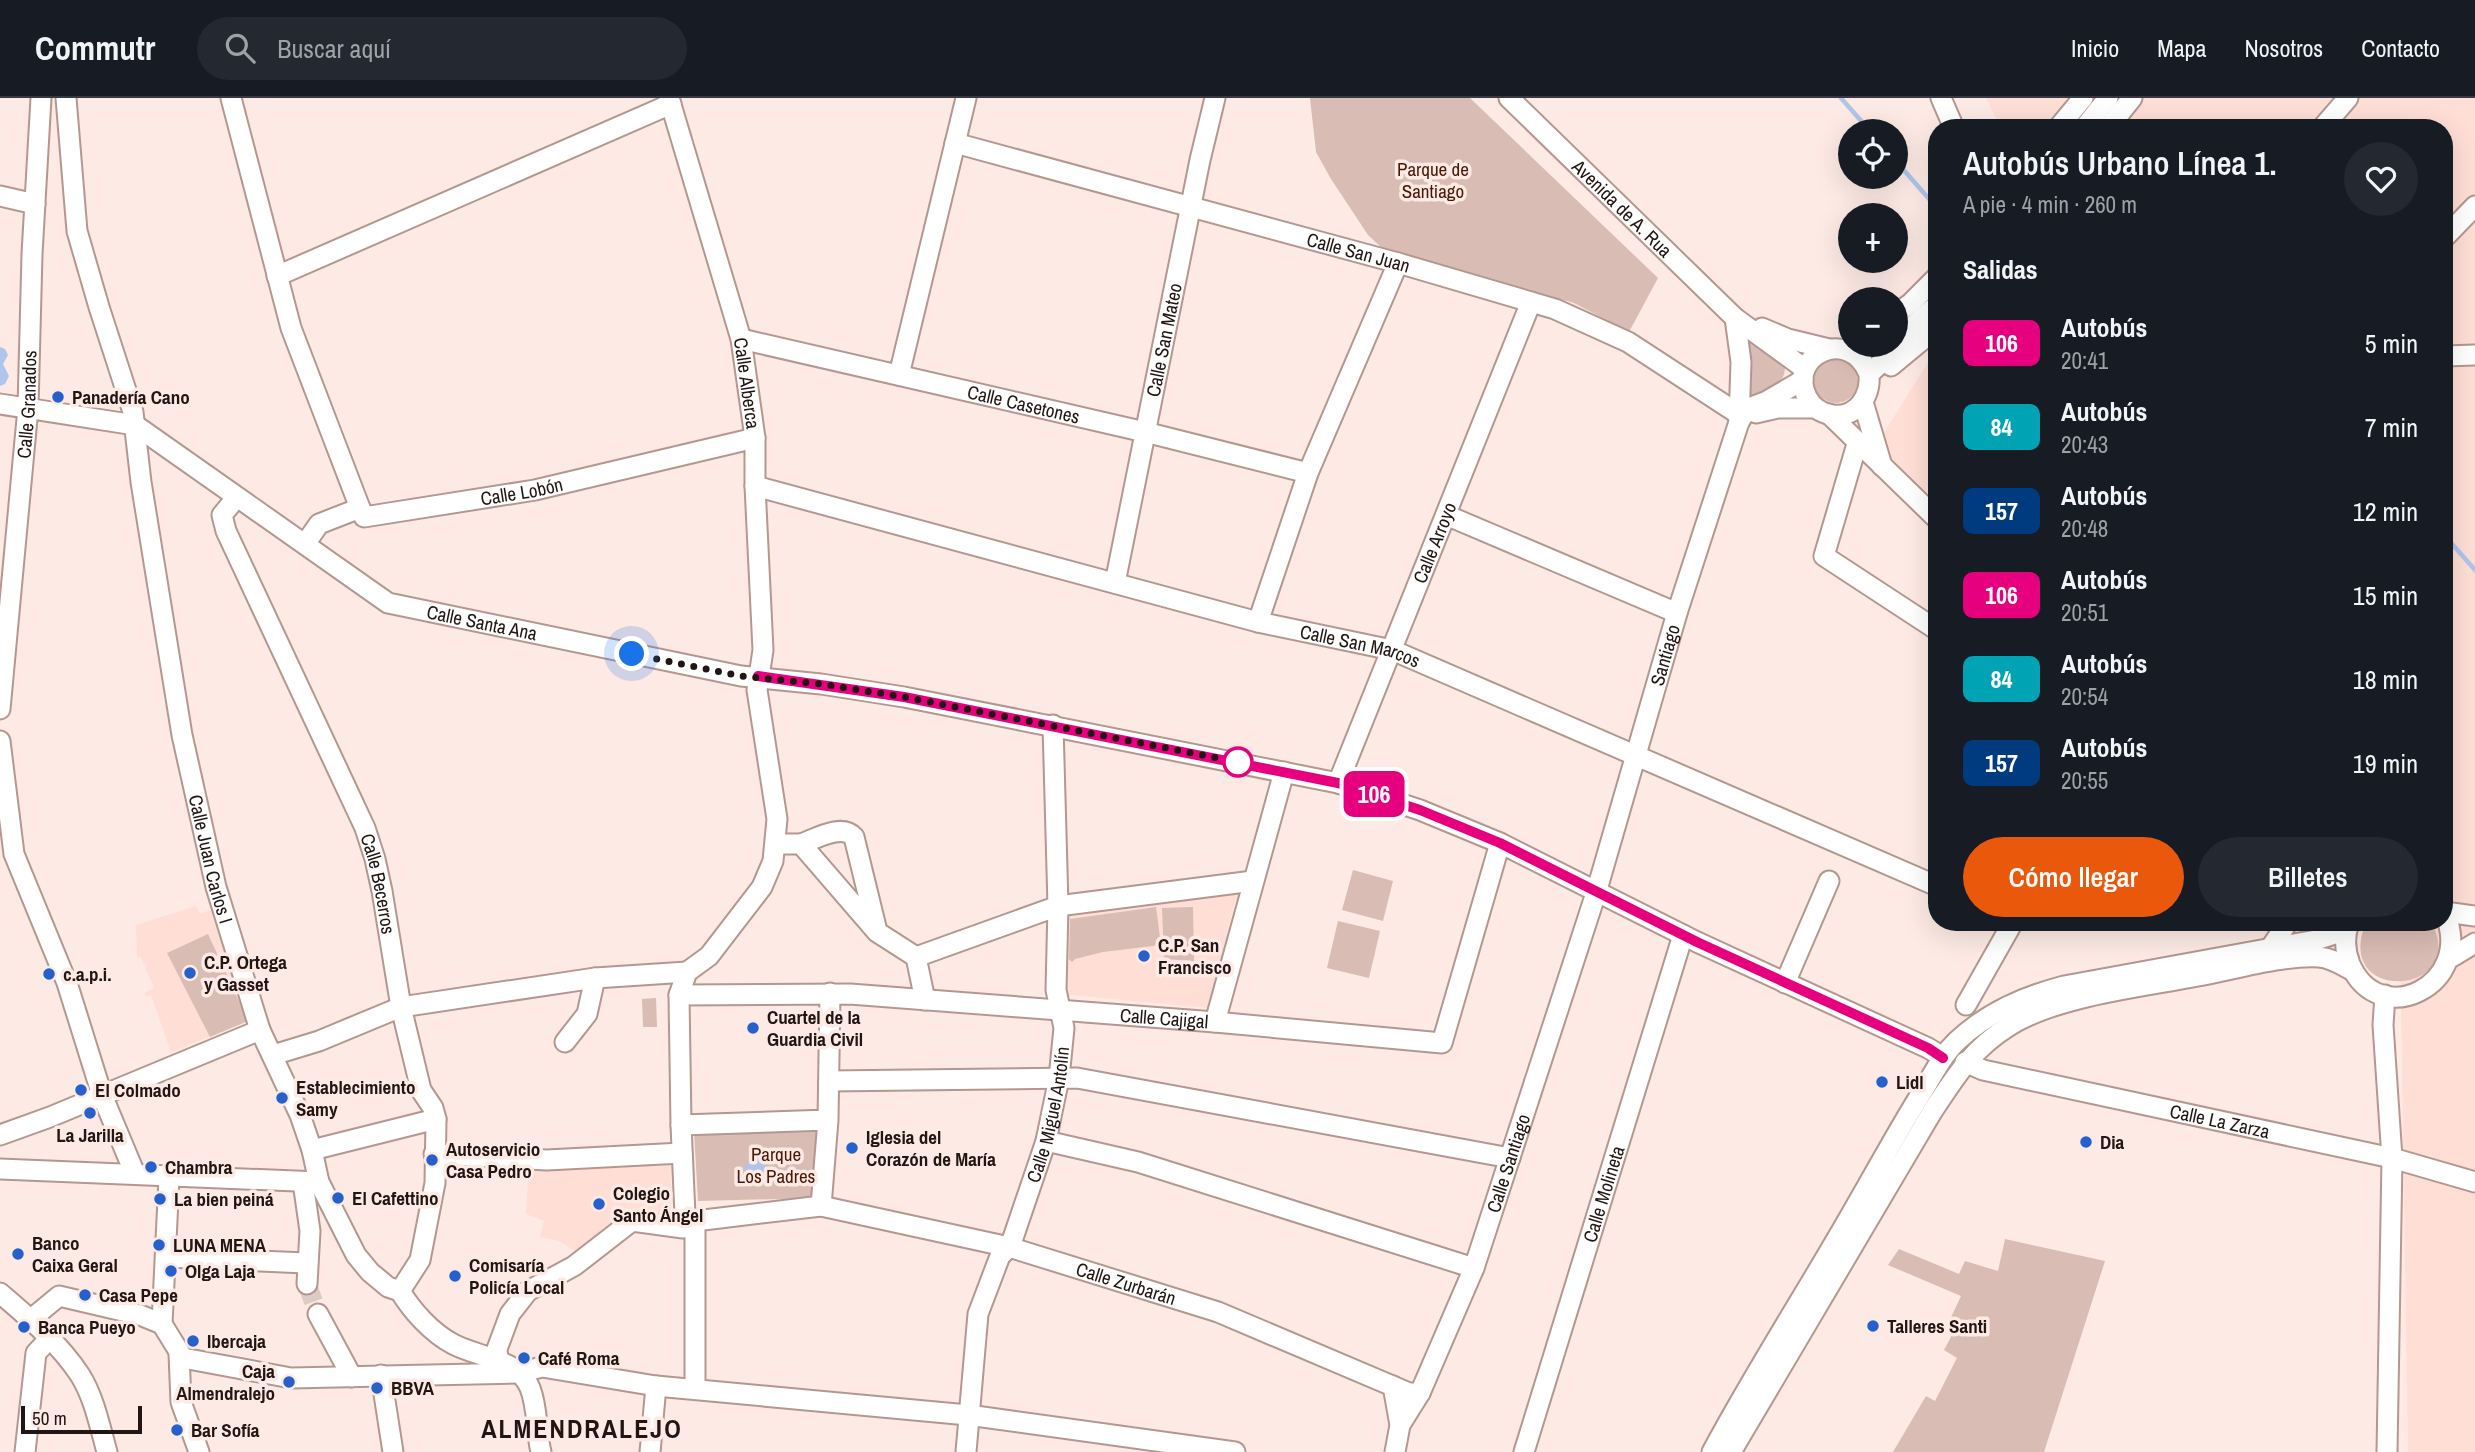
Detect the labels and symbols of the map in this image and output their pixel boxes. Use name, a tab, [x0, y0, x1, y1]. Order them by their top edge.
street label: Avenida de A. Rua	[1566, 153, 1678, 263]
park label: Parque de Santiago	[1397, 156, 1469, 204]
street label: Calle San Juan	[1304, 226, 1413, 279]
street label: Calle San Mateo	[1140, 281, 1188, 399]
street label: Calle Alberca	[728, 336, 767, 431]
street label: Calle Granados	[10, 350, 43, 459]
street label: Calle Casetones	[965, 379, 1082, 430]
place label: Panadería Cano	[72, 384, 190, 410]
marker: Panadería Cano	[50, 389, 66, 405]
street label: Calle Lobón	[479, 471, 565, 511]
street label: Calle Arroyo	[1407, 498, 1462, 587]
street label: Calle Santa Ana	[425, 598, 540, 647]
street label: Calle San Marcos	[1298, 618, 1424, 674]
street label: Santiago	[1644, 621, 1686, 689]
your location	[614, 636, 649, 671]
unlabelled marker	[1223, 747, 1253, 777]
line badge: 106	[1334, 771, 1414, 817]
street label: Calle Juan Carlos I	[183, 792, 239, 927]
street label: Calle Becerros	[355, 830, 402, 936]
place label: C.P. San Francisco	[1158, 932, 1232, 980]
marker: C.P. San Francisco	[1136, 948, 1152, 964]
place label: C.P. Ortega y Gasset	[204, 949, 287, 997]
place label: c.a.p.i.	[63, 961, 112, 987]
marker: C.P. Ortega y Gasset	[182, 965, 198, 981]
marker: c.a.p.i.	[41, 966, 57, 982]
street label: Calle Cajigal	[1119, 1002, 1209, 1034]
place label: Cuartel de la Guardia Civil	[767, 1004, 863, 1052]
marker: Cuartel de la Guardia Civil	[745, 1020, 761, 1036]
street label: Calle Miguel Antolín	[1020, 1045, 1075, 1186]
place label: Lidl	[1896, 1069, 1924, 1095]
place label: Establecimiento Samy	[296, 1074, 416, 1122]
marker: Lidl	[1874, 1074, 1890, 1090]
place label: El Colmado	[95, 1077, 181, 1103]
marker: El Colmado	[73, 1082, 89, 1098]
marker: Establecimiento Samy	[274, 1090, 290, 1106]
street label: Calle La Zarza	[2168, 1098, 2273, 1144]
marker: La Jarilla	[82, 1105, 98, 1121]
street label: Calle Santiago	[1480, 1111, 1536, 1216]
place label: La Jarilla	[56, 1122, 124, 1148]
place label: Iglesia del Corazón de María	[866, 1124, 996, 1172]
place label: Dia	[2100, 1129, 2125, 1155]
marker: Dia	[2078, 1134, 2094, 1150]
place label: Autoservicio Casa Pedro	[446, 1136, 540, 1184]
marker: Iglesia del Corazón de María	[844, 1140, 860, 1156]
park label: Parque Los Padres	[737, 1141, 816, 1189]
street label: Calle Molineta	[1576, 1142, 1631, 1245]
marker: Autoservicio Casa Pedro	[424, 1152, 440, 1168]
place label: Chambra	[165, 1154, 233, 1180]
marker: Chambra	[143, 1159, 159, 1175]
place label: Colegio Santo Ángel	[613, 1180, 703, 1228]
place label: El Cafettino	[352, 1185, 439, 1211]
place label: La bien peiná	[174, 1186, 274, 1212]
marker: El Cafettino	[330, 1190, 346, 1206]
marker: La bien peiná	[152, 1191, 168, 1207]
marker: Colegio Santo Ángel	[591, 1196, 607, 1212]
place label: Banco Caixa Geral	[32, 1230, 118, 1278]
place label: LUNA MENA	[173, 1232, 267, 1258]
marker: LUNA MENA	[151, 1237, 167, 1253]
marker: Banco Caixa Geral	[10, 1246, 26, 1262]
place label: Comisaría Policía Local	[469, 1252, 564, 1300]
street label: Calle Zurbarán	[1073, 1256, 1179, 1311]
place label: Olga Laja	[185, 1258, 255, 1284]
marker: Olga Laja	[163, 1263, 179, 1279]
marker: Comisaría Policía Local	[447, 1268, 463, 1284]
place label: Casa Pepe	[99, 1282, 178, 1308]
marker: Casa Pepe	[77, 1287, 93, 1303]
place label: Talleres Santi	[1887, 1313, 1987, 1339]
place label: Banca Pueyo	[38, 1314, 136, 1340]
marker: Talleres Santi	[1865, 1318, 1881, 1334]
marker: Banca Pueyo	[16, 1319, 32, 1335]
place label: Ibercaja	[207, 1328, 266, 1354]
marker: Ibercaja	[185, 1333, 201, 1349]
place label: Café Roma	[538, 1345, 620, 1371]
marker: Café Roma	[516, 1350, 532, 1366]
place label: Caja Almendralejo	[176, 1358, 275, 1406]
marker: Caja Almendralejo	[281, 1374, 297, 1390]
place label: BBVA	[391, 1375, 435, 1401]
marker: BBVA	[369, 1380, 385, 1396]
scale bar	[21, 1403, 142, 1435]
district label: ALMENDRALEJO	[481, 1411, 683, 1446]
place label: Bar Sofía	[191, 1417, 260, 1443]
marker: Bar Sofía	[169, 1422, 185, 1438]

